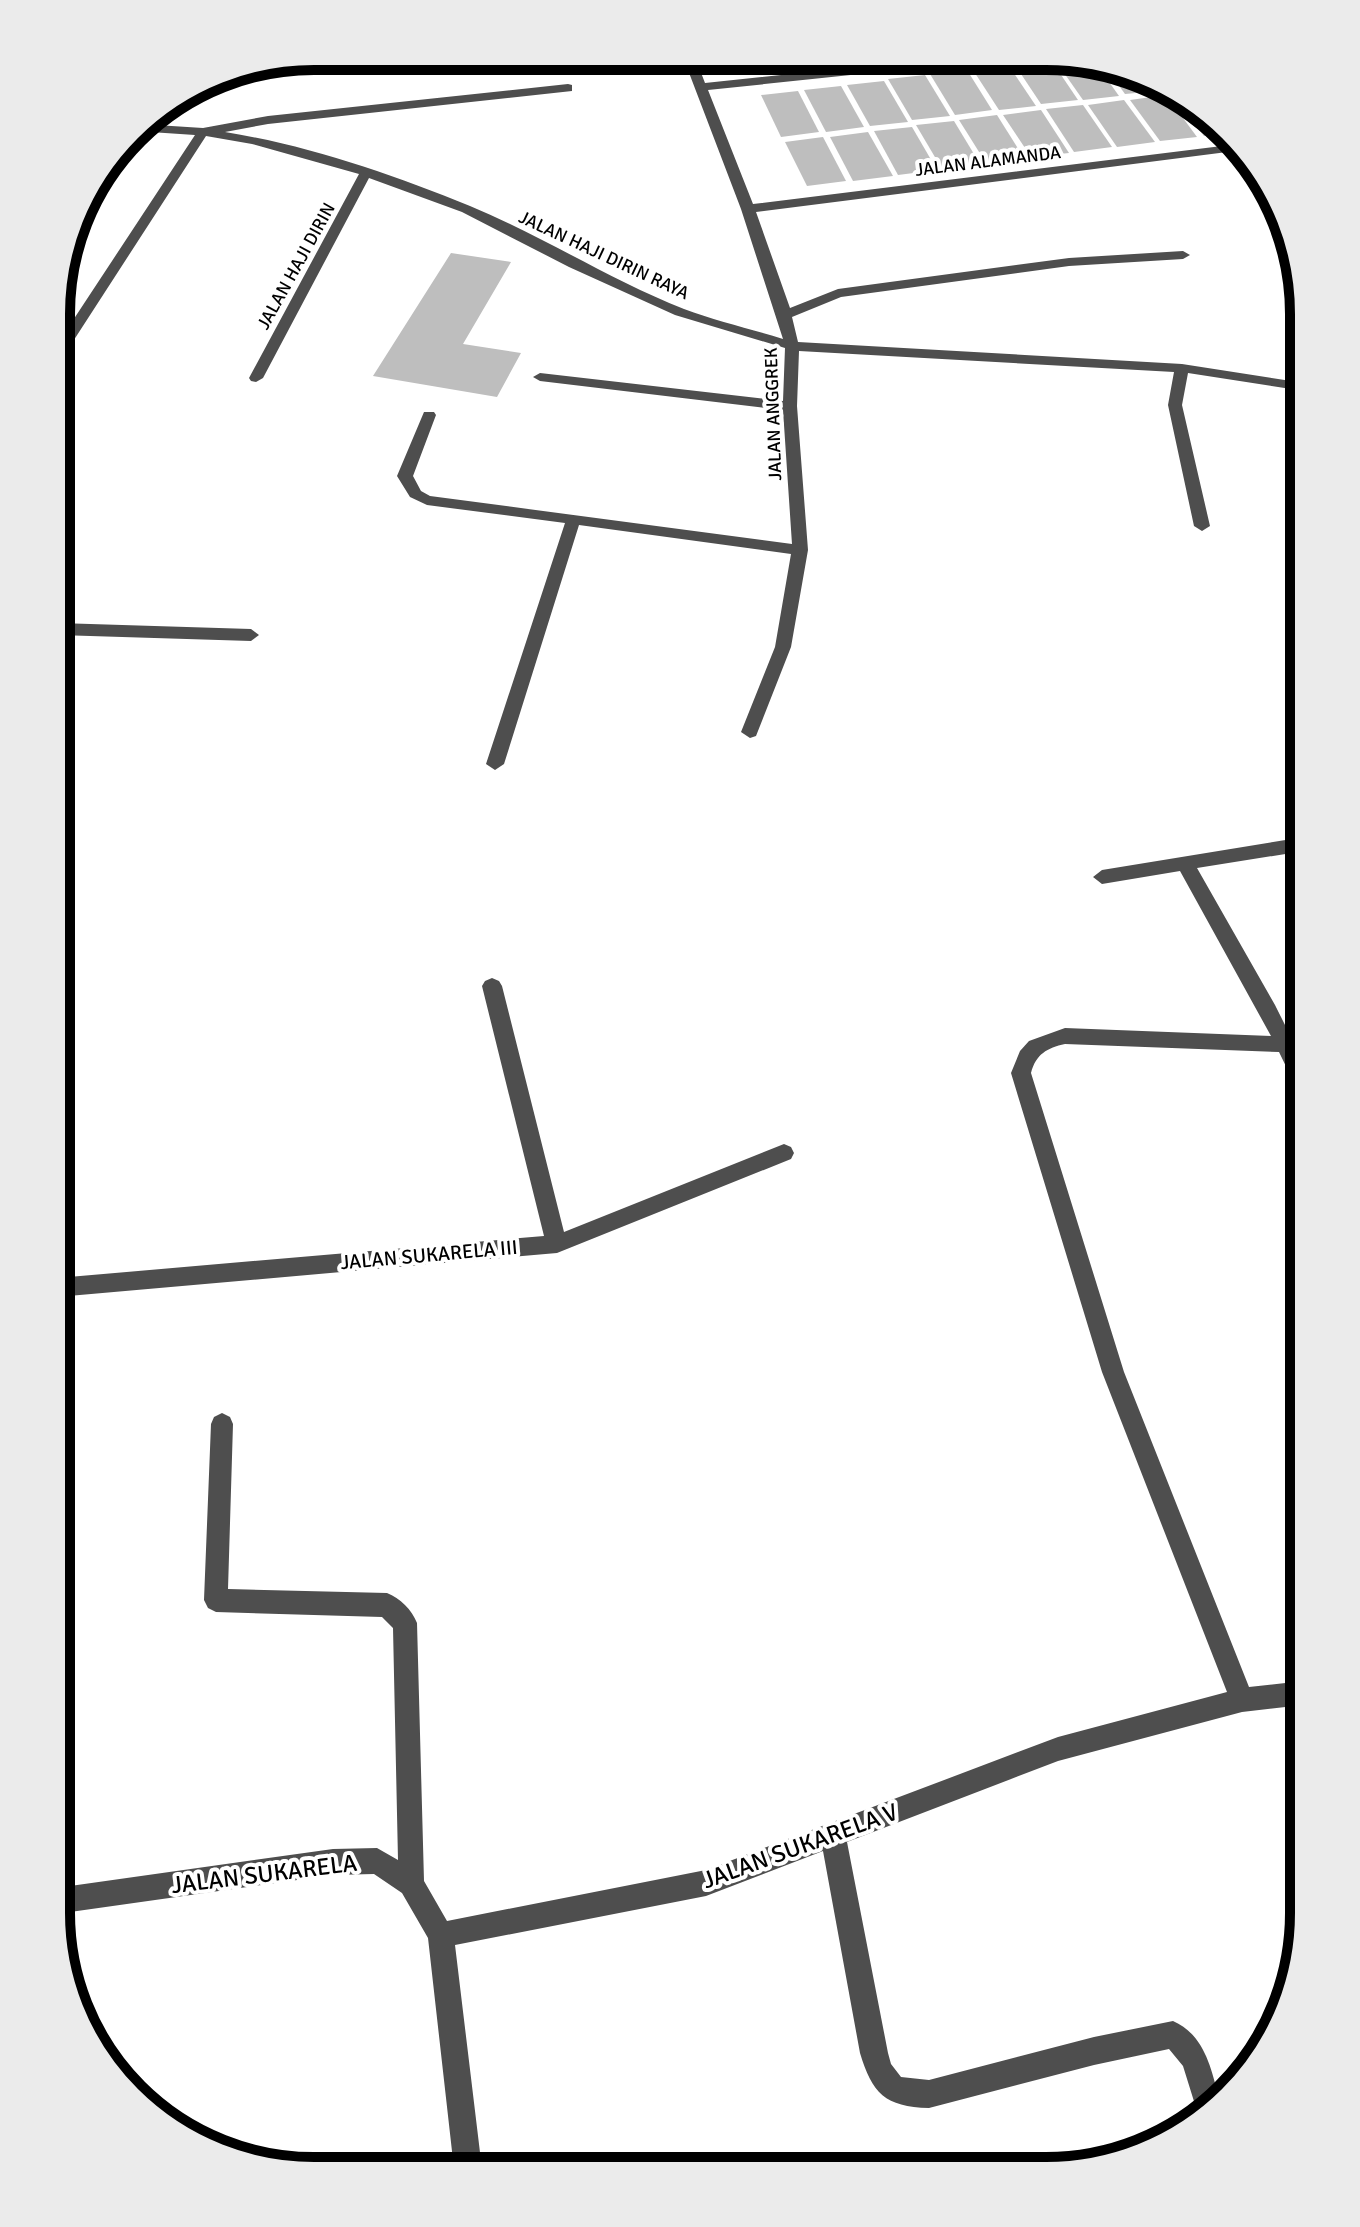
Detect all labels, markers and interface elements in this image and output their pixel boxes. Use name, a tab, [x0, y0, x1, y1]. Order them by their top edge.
street label: JALAN ALAMANDA	[914, 141, 1062, 181]
street label: JALAN HAJI DIRIN	[252, 199, 340, 333]
street label: JALAN HAJI DIRIN RAYA	[515, 206, 693, 304]
street label: JALAN ANGGREK	[760, 347, 786, 481]
street label: JALAN SUKARELA III	[339, 1235, 519, 1275]
street label: JALAN SUKARELA V	[698, 1797, 902, 1895]
street label: JALAN SUKARELA	[169, 1848, 359, 1900]

